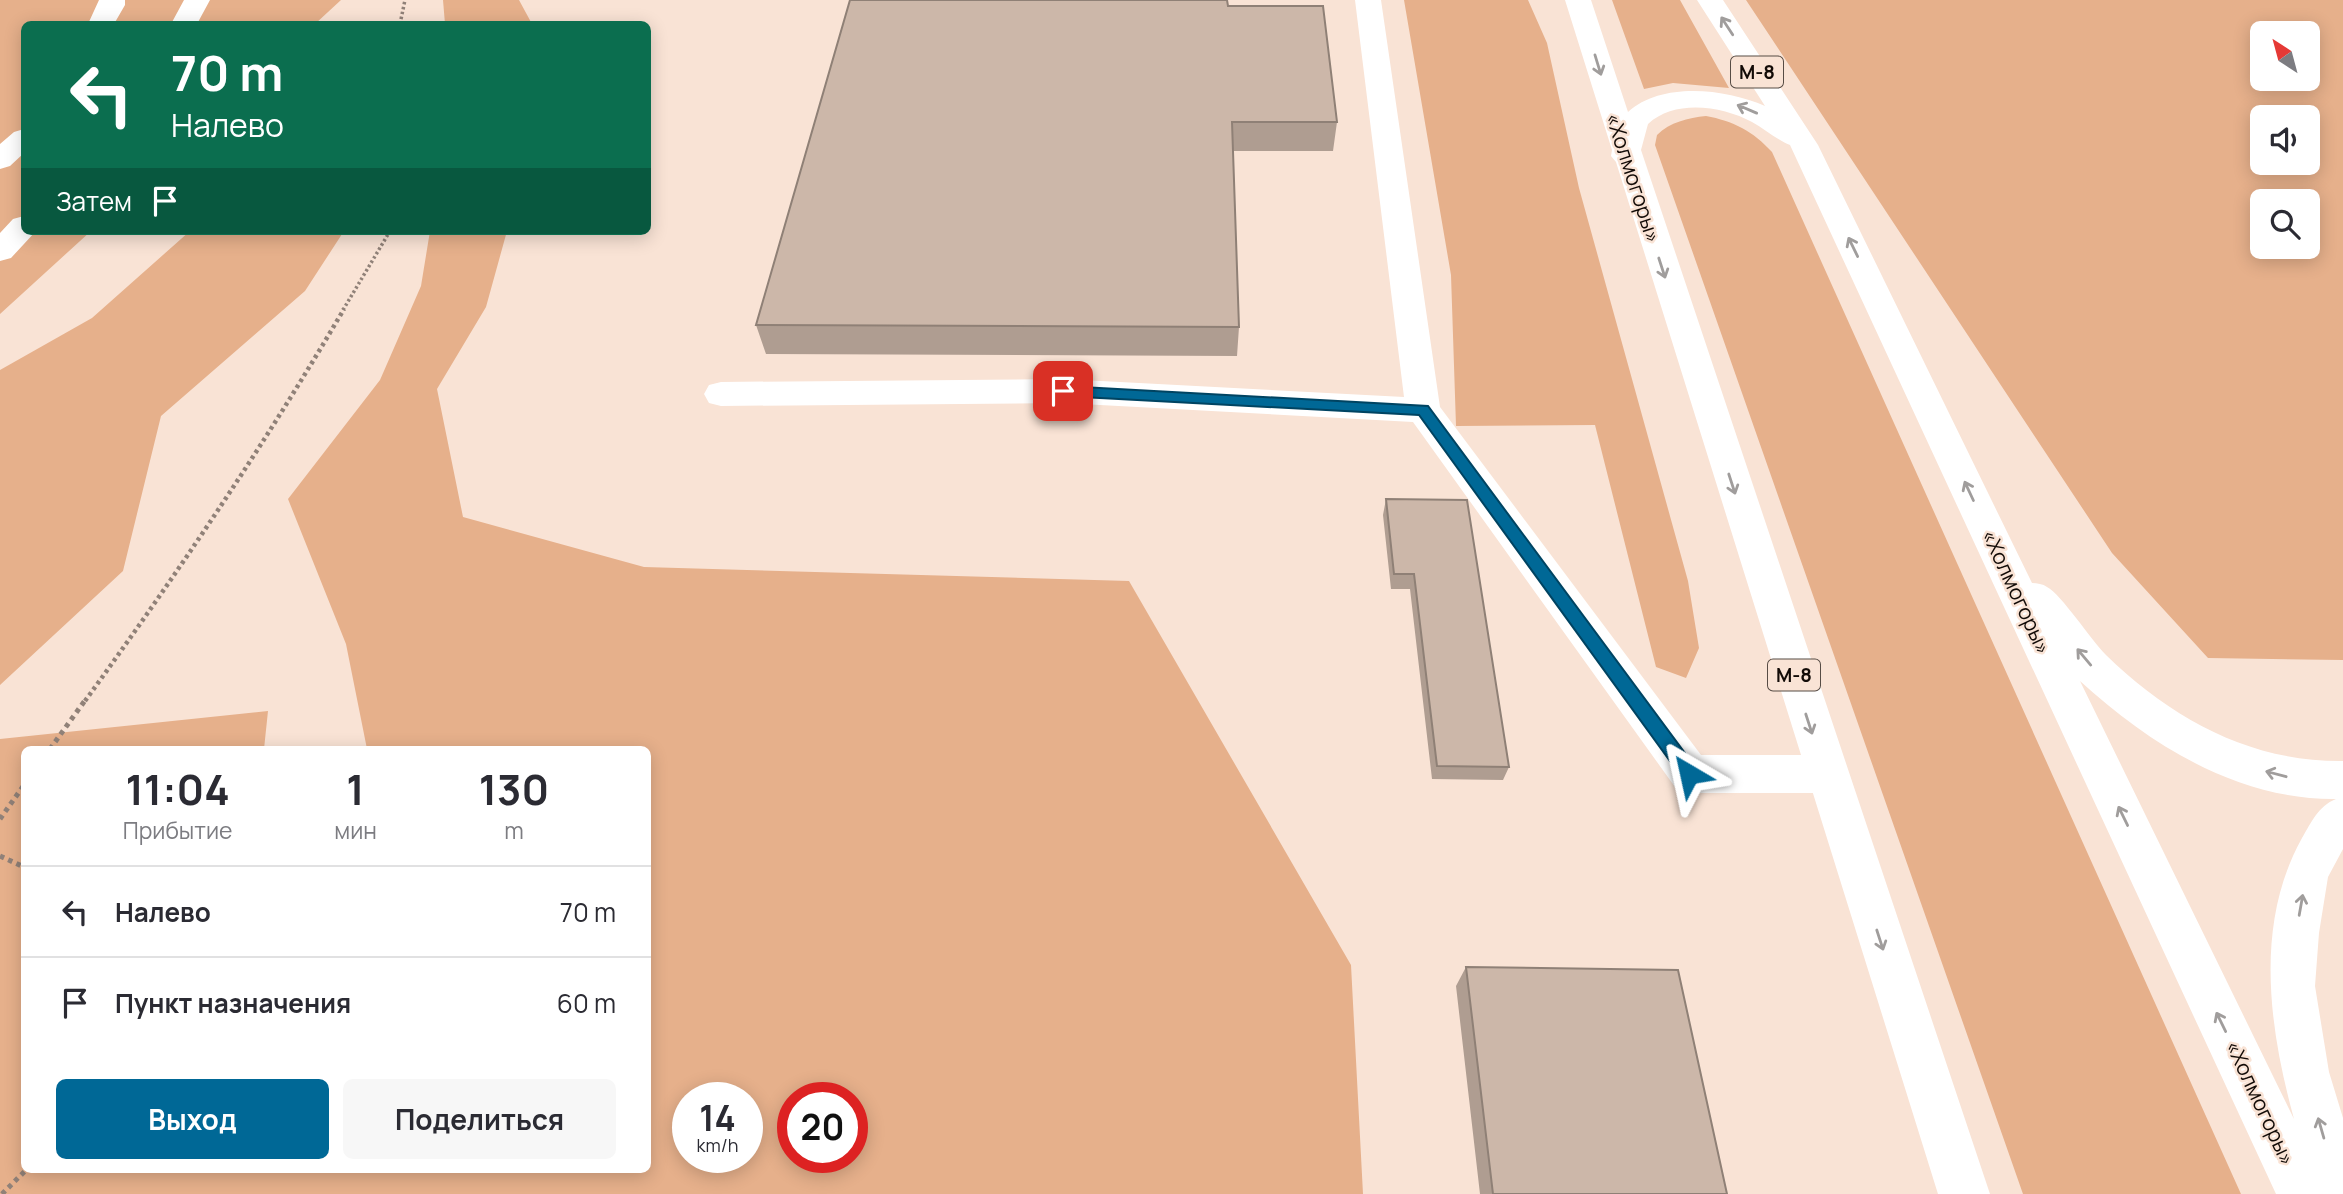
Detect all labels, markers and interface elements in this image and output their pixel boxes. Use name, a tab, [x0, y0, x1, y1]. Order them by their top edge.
one-way arrow	[1719, 17, 1734, 36]
north arrow	[2250, 21, 2320, 91]
map controls	[2250, 21, 2320, 259]
text: 70 m	[171, 39, 283, 106]
icon: left	[56, 49, 147, 140]
one-way arrow	[1592, 54, 1605, 76]
road number: М-8	[1731, 57, 1783, 88]
one-way arrow	[1736, 101, 1758, 114]
text: Налево	[171, 103, 284, 147]
button: sound	[2250, 105, 2320, 175]
street label: «Холмогоры»	[1600, 109, 1668, 246]
icon: arrive	[146, 182, 184, 220]
text: Затем	[56, 183, 132, 219]
button: search	[2250, 189, 2320, 259]
one-way arrow	[1846, 237, 1860, 258]
one-way arrow	[1656, 256, 1669, 278]
pin	[1033, 361, 1093, 421]
icon: arrive	[1044, 372, 1082, 410]
one-way arrow	[1726, 473, 1739, 495]
one-way arrow	[1962, 481, 1975, 502]
street label: «Холмогоры»	[1976, 525, 2058, 659]
one-way arrow	[2076, 649, 2092, 667]
road number: М-8	[1768, 660, 1820, 690]
one-way arrow	[1804, 712, 1816, 734]
position arrow	[1652, 737, 1726, 811]
text: 11:04	[125, 760, 230, 818]
text: 1	[346, 760, 365, 818]
text: 130	[479, 760, 549, 818]
one-way arrow	[2265, 767, 2287, 780]
one-way arrow	[2116, 806, 2130, 827]
text: Прибытие	[123, 814, 232, 846]
text: мин	[334, 814, 377, 846]
text: m	[504, 814, 524, 846]
icon: left	[56, 893, 94, 931]
text: Налево	[115, 894, 211, 930]
text: 70 m	[560, 894, 616, 930]
one-way arrow	[2295, 894, 2308, 917]
one-way arrow	[1875, 928, 1887, 950]
icon: arrive	[56, 984, 94, 1022]
text: Пункт назначения	[115, 985, 351, 1021]
text: 60 m	[557, 985, 616, 1021]
one-way arrow	[2214, 1012, 2227, 1033]
street label: «Холмогоры»	[2220, 1036, 2302, 1170]
button: Выход	[56, 1079, 329, 1159]
button: Поделиться	[343, 1079, 616, 1159]
speed limit sign: 20	[777, 1082, 868, 1173]
text: 14	[699, 1094, 736, 1142]
one-way arrow	[2314, 1118, 2327, 1140]
text: km/h	[697, 1133, 738, 1157]

